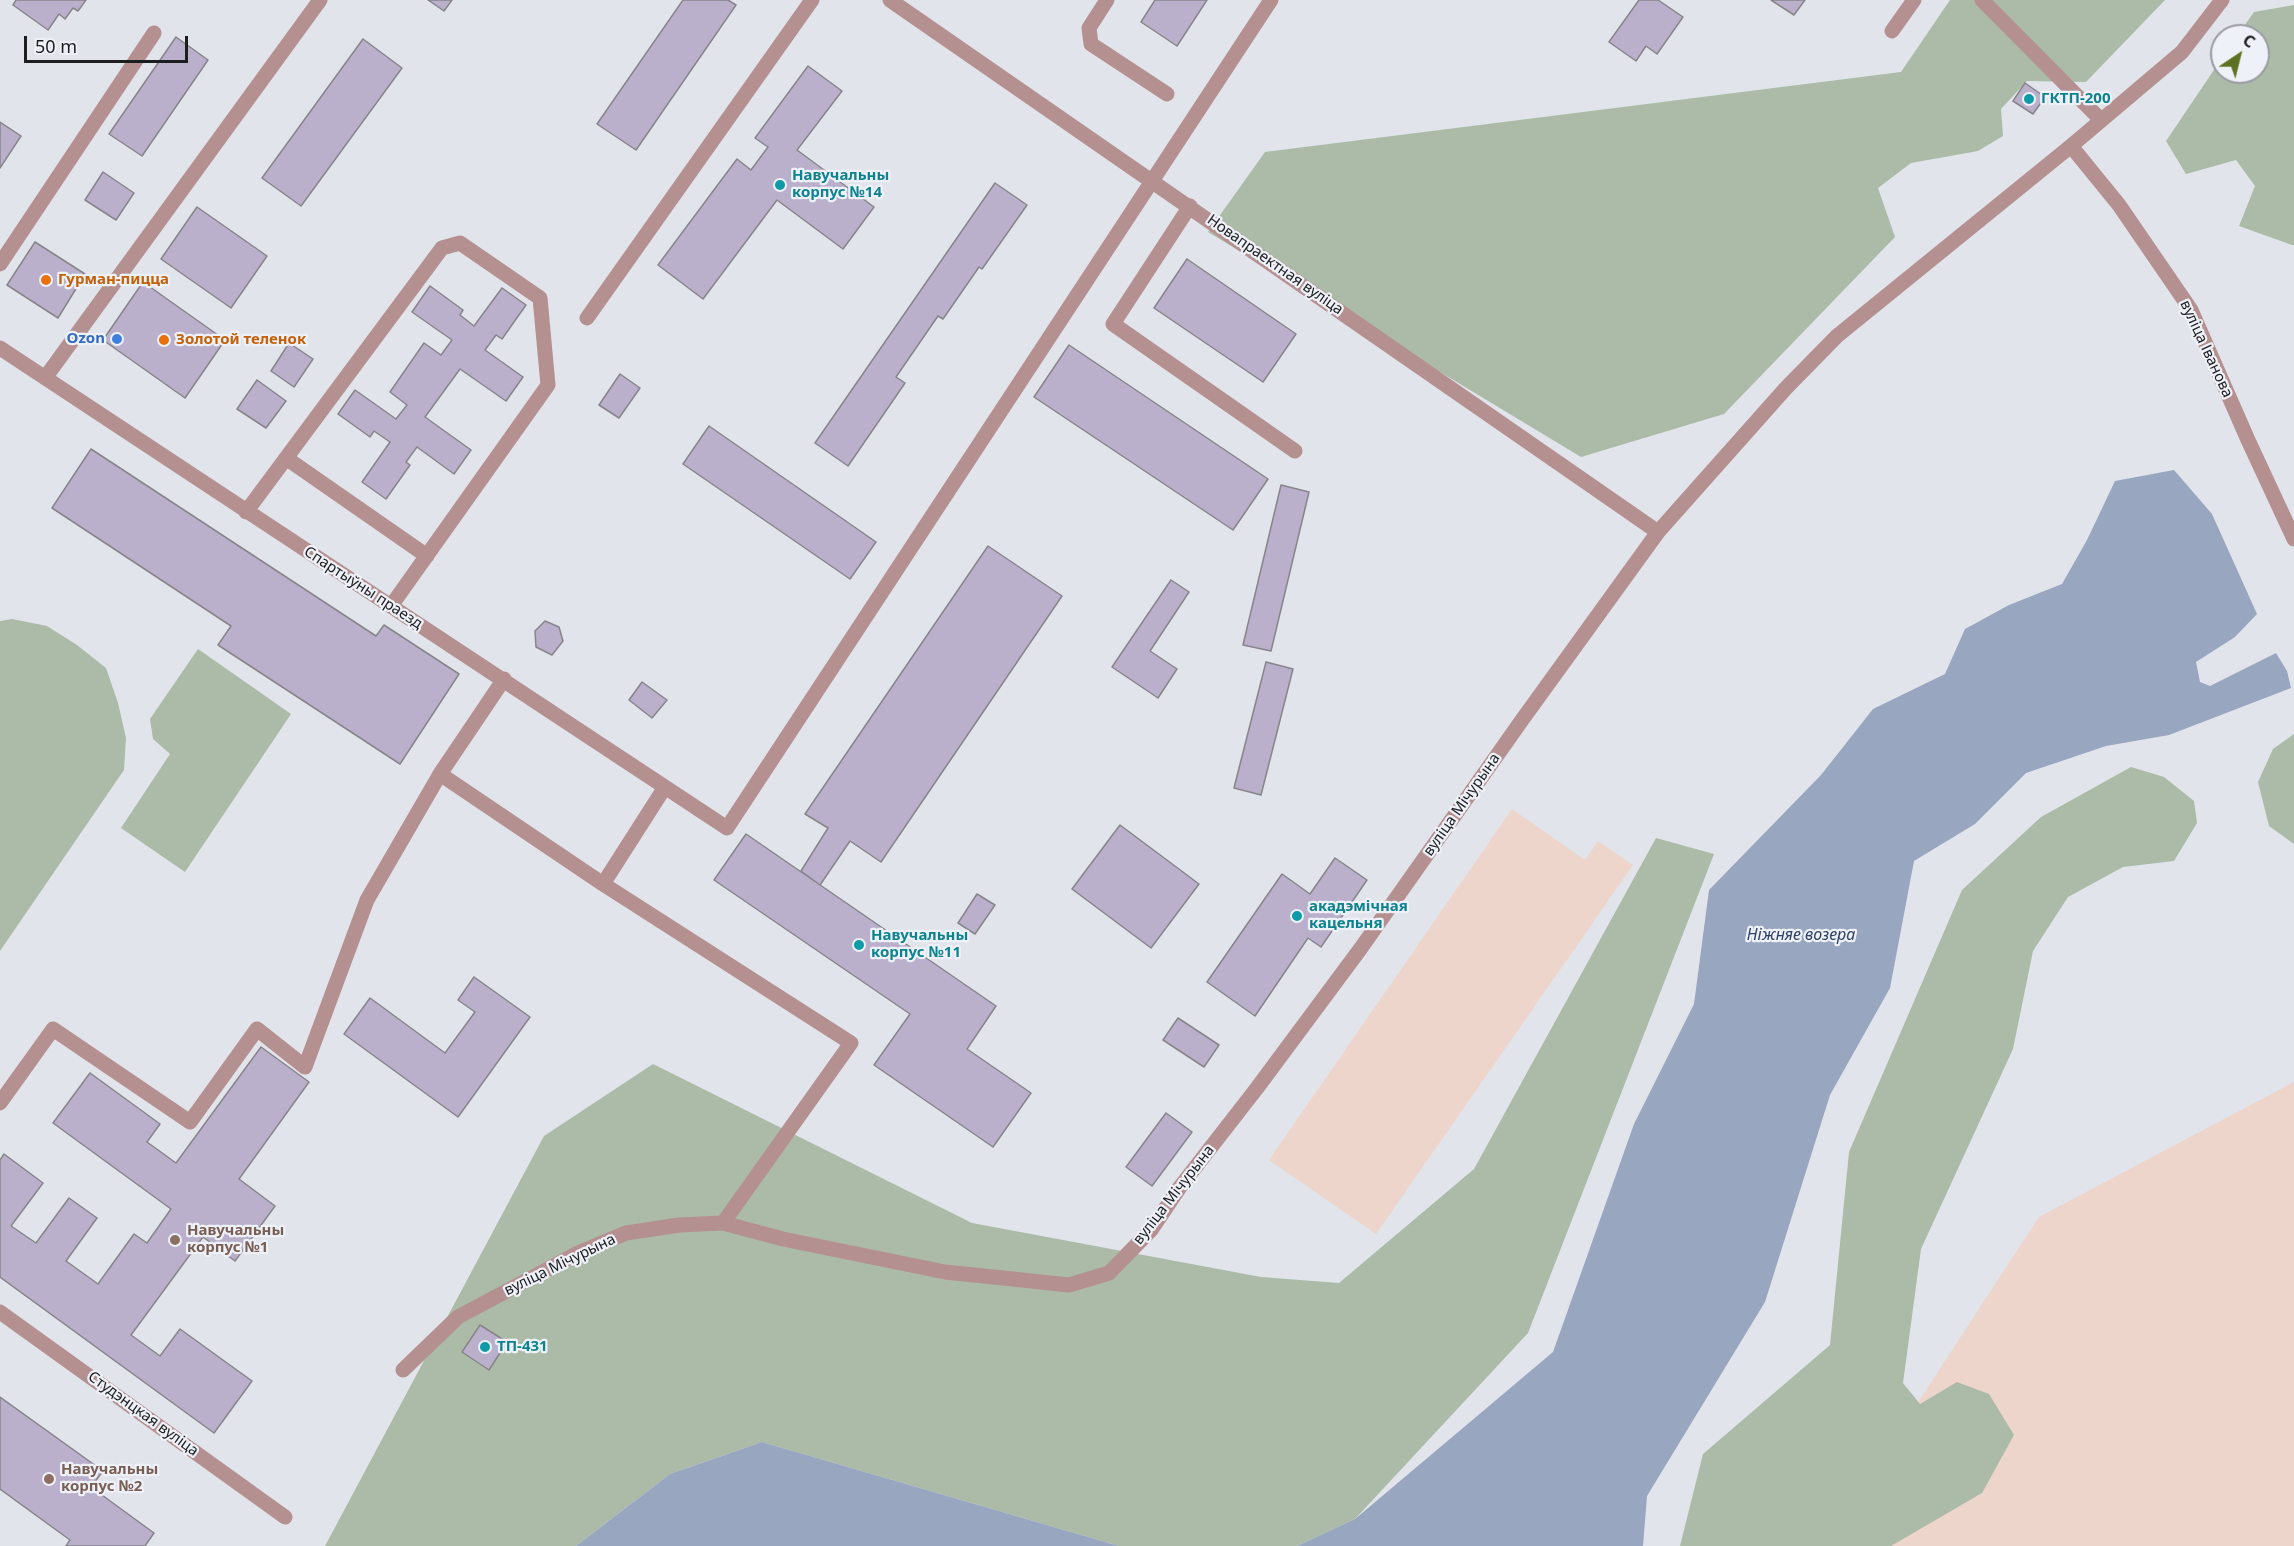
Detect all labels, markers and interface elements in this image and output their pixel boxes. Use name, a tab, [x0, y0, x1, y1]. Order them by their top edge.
scale bar	[27, 24, 190, 62]
north arrow	[2210, 24, 2270, 84]
text: С	[2239, 29, 2260, 53]
text: 50 m	[35, 34, 77, 58]
place label: ГКТП-200	[2041, 90, 2110, 108]
marker: ГКТП-200	[2022, 92, 2036, 106]
place label: Навучальны корпус №14	[792, 167, 889, 202]
marker: Навучальны корпус №14	[773, 178, 787, 192]
street label: Новапраектная вуліца	[1203, 211, 1347, 319]
place label: Гурман-пицца	[58, 271, 169, 289]
marker: Гурман-пицца	[39, 273, 53, 287]
street label: вуліца Іванова	[2176, 297, 2236, 401]
place label: Ozon	[67, 330, 105, 348]
place label: Золотой теленок	[176, 331, 306, 349]
marker: Ozon	[110, 332, 124, 346]
marker: Золотой теленок	[157, 333, 171, 347]
street label: Спартыўны праезд	[300, 543, 426, 633]
street label: вуліца Мічурына	[1420, 750, 1504, 860]
place label: акадэмічная кацельня	[1309, 898, 1408, 933]
marker: акадэмічная кацельня	[1290, 909, 1304, 923]
water label: Ніжняе возера	[1747, 925, 1855, 945]
place label: Навучальны корпус №11	[871, 927, 968, 962]
marker: Навучальны корпус №11	[852, 938, 866, 952]
street label: вуліца Мічурына	[1130, 1142, 1218, 1248]
place label: Навучальны корпус №1	[187, 1222, 284, 1257]
street label: вуліца Мічурына	[502, 1230, 618, 1300]
marker: Навучальны корпус №1	[168, 1233, 182, 1247]
place label: ТП-431	[497, 1338, 548, 1356]
marker: ТП-431	[478, 1340, 492, 1354]
street label: Студэнцкая вуліца	[84, 1368, 202, 1460]
place label: Навучальны корпус №2	[61, 1461, 158, 1496]
marker: Навучальны корпус №2	[42, 1472, 56, 1486]

